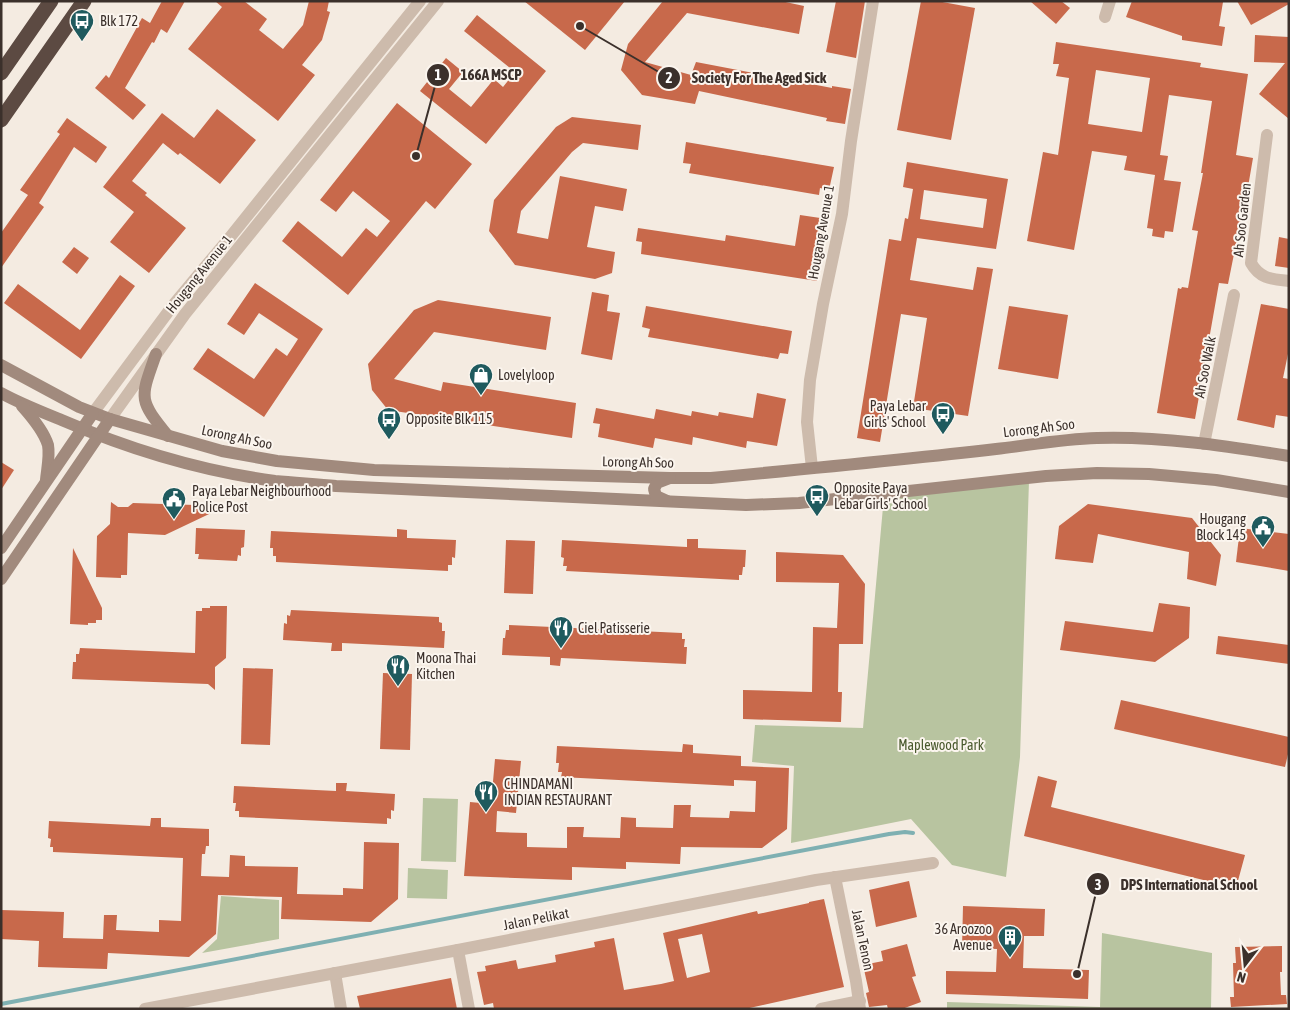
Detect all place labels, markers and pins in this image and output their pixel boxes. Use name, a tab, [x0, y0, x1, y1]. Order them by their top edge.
bus stop icon: Blk 172	[69, 8, 95, 42]
place label: Blk 172	[100, 13, 138, 29]
callout: 166A MSCP	[426, 60, 532, 90]
callout: Society For The Aged Sick	[657, 63, 836, 93]
shop icon: Lovelyloop	[468, 362, 494, 396]
place label: Lovelyloop	[498, 367, 555, 383]
place label: Paya Lebar Girls' School	[864, 398, 927, 430]
bus stop icon: Paya Lebar Girls' School	[930, 401, 956, 435]
bus stop icon: Opposite Blk 115	[376, 406, 402, 440]
place label: Opposite Blk 115	[406, 411, 493, 427]
place label: Opposite Paya Lebar Girls' School	[834, 480, 928, 512]
place label: Paya Lebar Neighbourhood Police Post	[192, 483, 331, 515]
bus stop icon: Opposite Paya Lebar Girls' School	[804, 483, 830, 517]
public building icon: Paya Lebar Neighbourhood Police Post	[161, 486, 187, 520]
place label: Hougang Block 145	[1196, 511, 1246, 543]
public building icon: Hougang Block 145	[1250, 514, 1276, 548]
restaurant icon: Ciel Patisserie	[548, 615, 574, 649]
place label: Ciel Patisserie	[578, 620, 650, 636]
place label: Moona Thai Kitchen	[416, 650, 476, 682]
restaurant icon: Moona Thai Kitchen	[385, 653, 411, 687]
place label: CHINDAMANI INDIAN RESTAURANT	[504, 776, 612, 808]
restaurant icon: CHINDAMANI INDIAN RESTAURANT	[473, 779, 499, 813]
callout: DPS International School	[1086, 869, 1268, 899]
place label: 36 Aroozoo Avenue	[935, 921, 992, 953]
building icon: 36 Aroozoo Avenue	[997, 924, 1023, 958]

